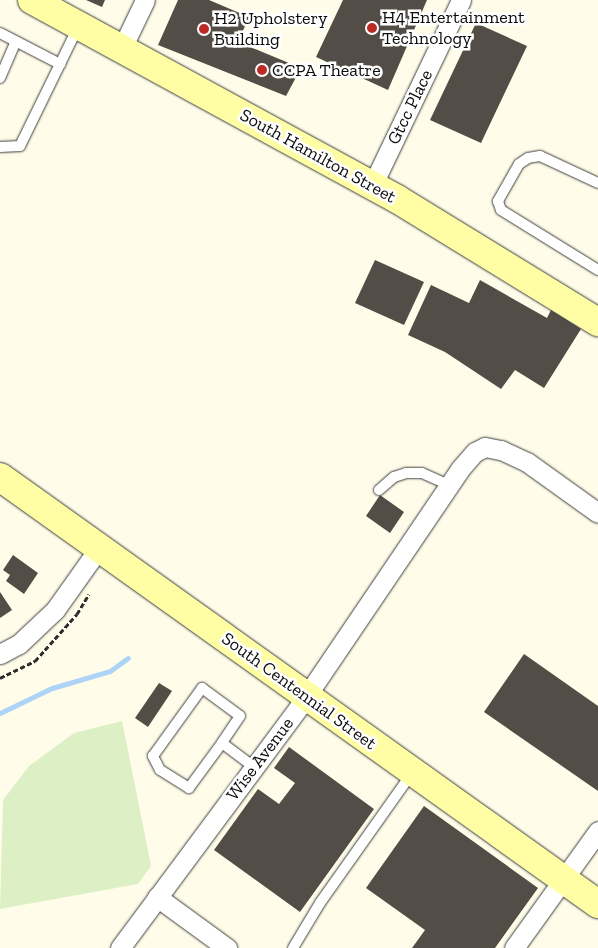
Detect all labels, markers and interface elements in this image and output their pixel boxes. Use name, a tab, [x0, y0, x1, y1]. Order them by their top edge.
place label: H4 Entertainment Technology	[382, 7, 525, 50]
place label: H2 Upholstery Building	[214, 8, 327, 50]
marker: H4 Entertainment Technology	[366, 22, 378, 34]
marker: H2 Upholstery Building	[198, 23, 210, 35]
place label: CCPA Theatre	[272, 59, 382, 81]
marker: CCPA Theatre	[256, 64, 268, 76]
street label: Gtcc Place	[383, 66, 437, 148]
street label: South Hamilton Street	[236, 104, 400, 208]
street label: South Centennial Street	[217, 628, 381, 754]
street label: Wise Avenue	[222, 713, 298, 805]

